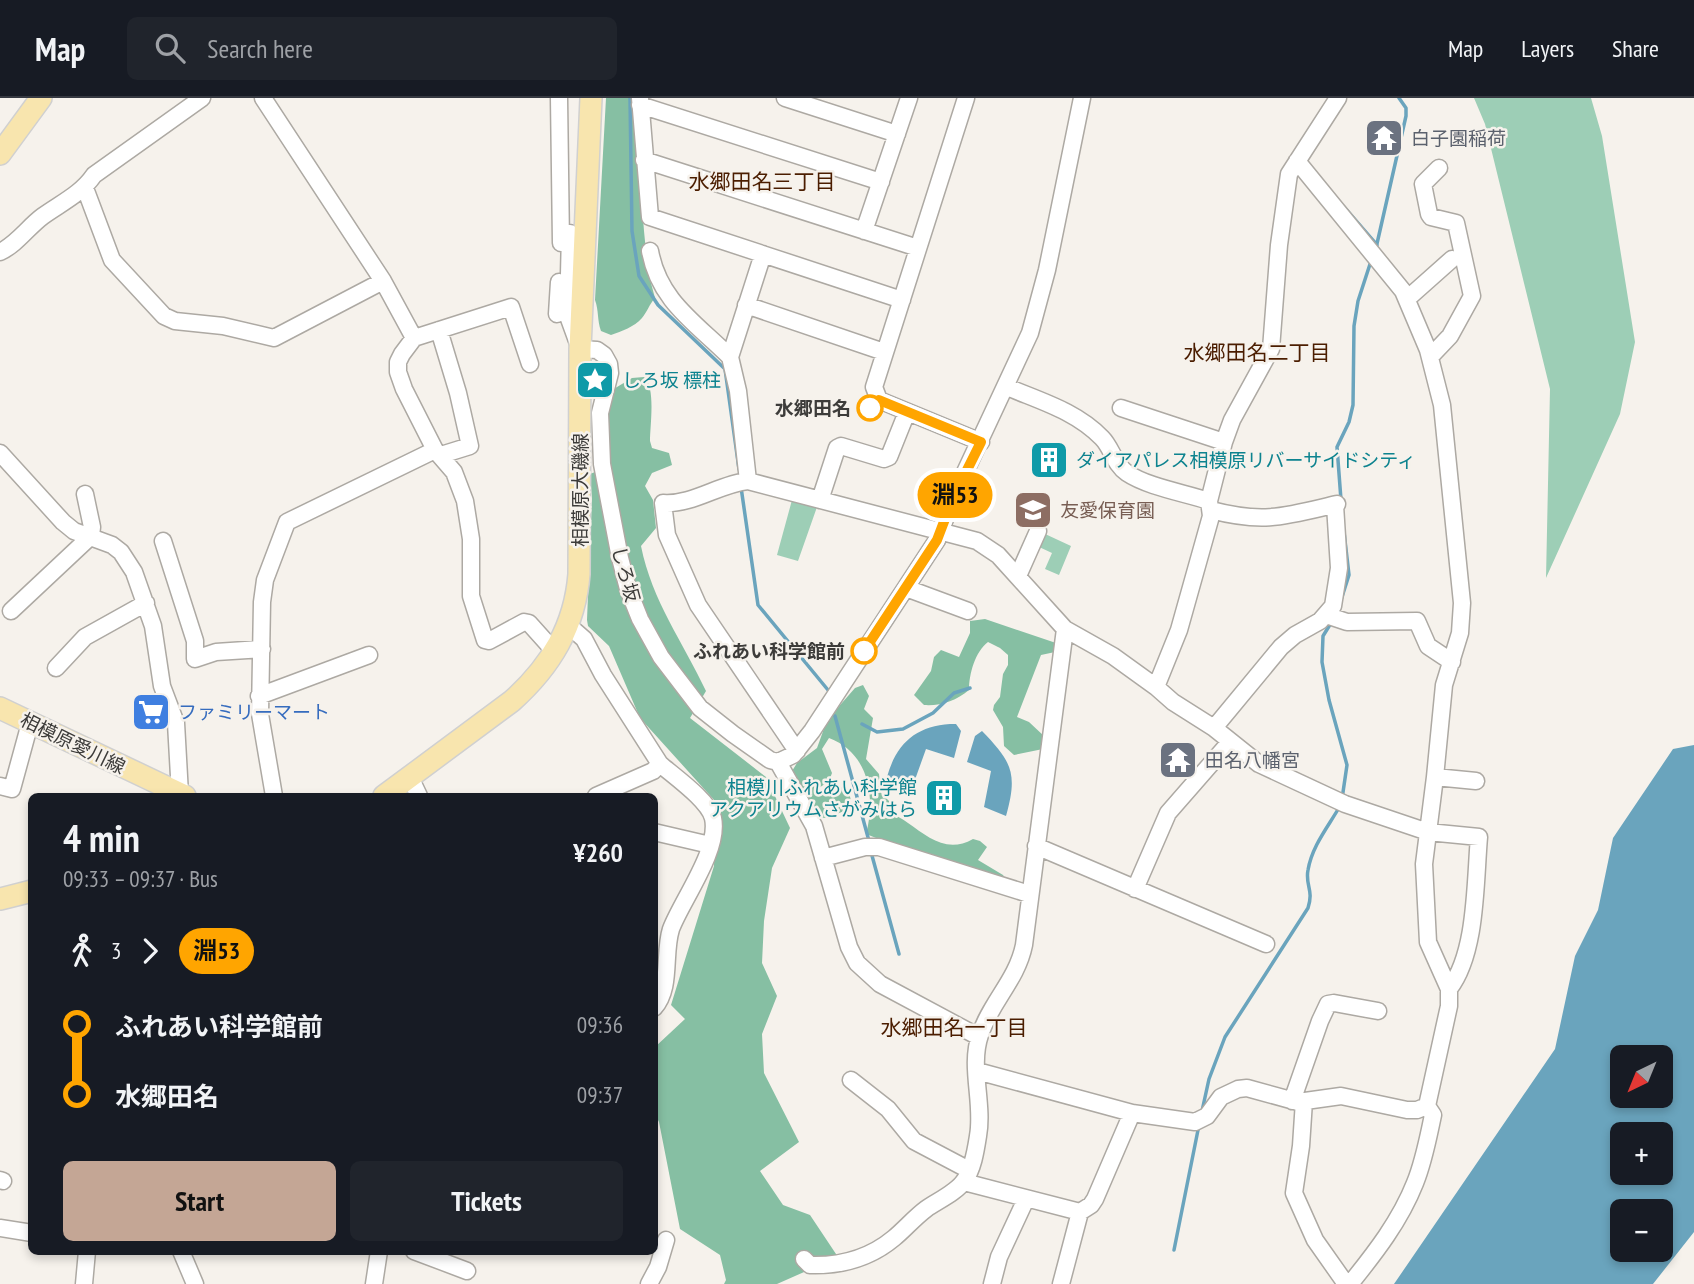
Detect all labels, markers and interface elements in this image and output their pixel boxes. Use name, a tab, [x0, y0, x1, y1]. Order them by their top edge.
search box	[127, 17, 617, 80]
text: Map	[35, 27, 85, 70]
icon: search	[151, 29, 189, 67]
text: Search here	[207, 32, 313, 65]
text: Map	[1448, 33, 1483, 64]
text: Layers	[1521, 33, 1574, 64]
text: Share	[1612, 33, 1659, 64]
temple icon: 白子園稲荷	[1363, 117, 1405, 159]
place label: 白子園稲荷	[1411, 126, 1506, 150]
district label: 水郷田名三丁目	[689, 168, 836, 195]
district label: 水郷田名二丁目	[1184, 339, 1331, 366]
place icon: しろ坂 標柱	[574, 359, 616, 401]
place label: しろ坂 標柱	[622, 368, 721, 392]
marker: 水郷田名	[857, 395, 883, 421]
place label: 水郷田名	[775, 396, 851, 420]
street label: 相模原大磯線	[568, 433, 592, 547]
building icon: ダイアパレス相模原リバーサイドシティ	[1028, 439, 1070, 481]
place label: ダイアパレス相模原リバーサイドシティ	[1076, 448, 1416, 472]
line badge: 淵53	[915, 472, 995, 518]
text: 淵53	[932, 479, 978, 510]
school or university icon: 友愛保育園	[1012, 489, 1054, 531]
place label: 友愛保育園	[1060, 498, 1155, 522]
street label: しろ坂	[607, 543, 645, 605]
marker: ふれあい科学館前	[851, 638, 877, 664]
place label: ふれあい科学館前	[693, 639, 845, 663]
supermarket icon: ファミリーマート	[130, 691, 172, 733]
place label: ファミリーマート	[178, 700, 330, 724]
street label: 相模原愛川線	[17, 707, 129, 779]
temple icon: 田名八幡宮	[1157, 739, 1199, 781]
place label: 田名八幡宮	[1205, 748, 1300, 772]
place label: 相模川ふれあい科学館 アクアリウムさがみはら	[709, 775, 917, 821]
building icon: 相模川ふれあい科学館 アクアリウムさがみはら	[923, 777, 965, 819]
text: 4 min	[63, 813, 140, 862]
text: ¥260	[573, 836, 623, 869]
text: 09:33 – 09:37 · Bus	[63, 864, 218, 893]
icon: walk	[63, 932, 101, 970]
icon: forward	[131, 932, 169, 970]
text: 淵53	[193, 935, 240, 966]
text: 3	[111, 936, 121, 965]
text: ふれあい科学館前	[115, 1010, 323, 1043]
text: 09:36	[577, 1010, 623, 1039]
district label: 水郷田名一丁目	[881, 1014, 1028, 1041]
north arrow	[1610, 1045, 1673, 1108]
map controls	[1610, 1045, 1673, 1262]
text: 水郷田名	[115, 1080, 219, 1113]
text: 09:37	[577, 1080, 623, 1109]
button: +	[1610, 1122, 1673, 1185]
button: Start	[63, 1161, 336, 1241]
button: Tickets	[350, 1161, 623, 1241]
button: −	[1610, 1199, 1673, 1262]

